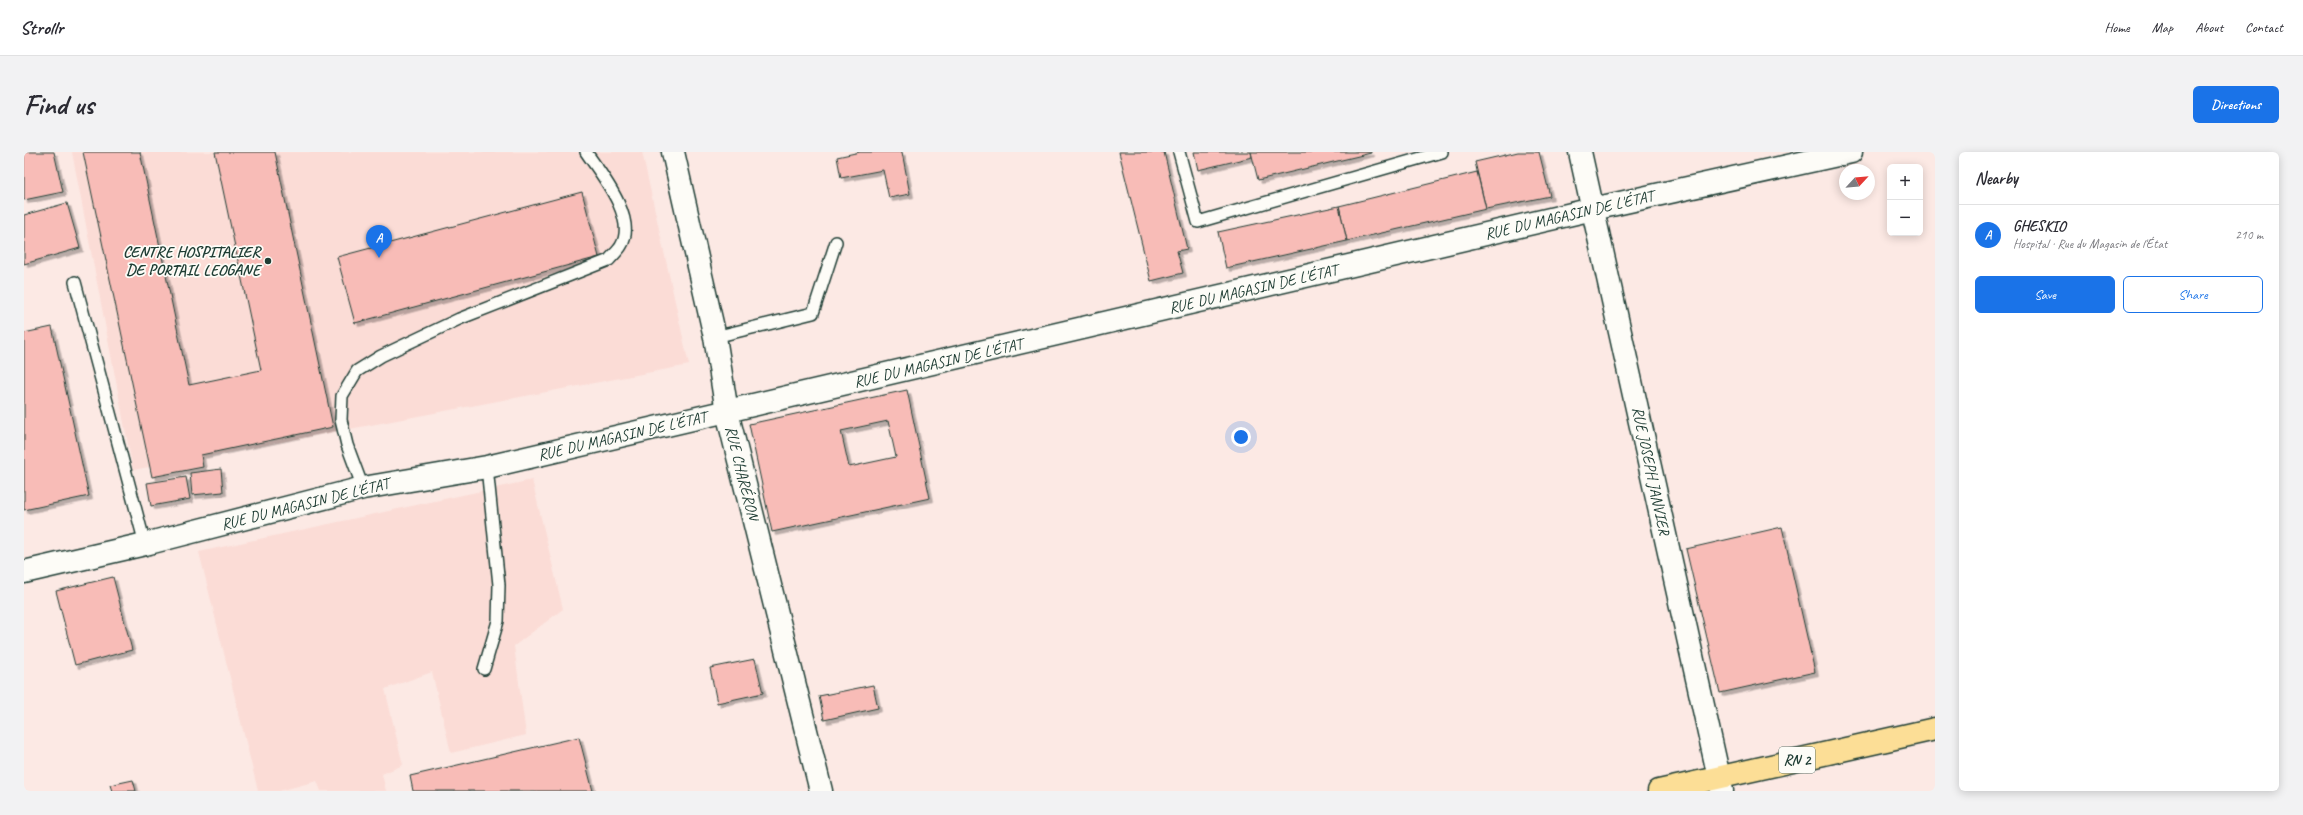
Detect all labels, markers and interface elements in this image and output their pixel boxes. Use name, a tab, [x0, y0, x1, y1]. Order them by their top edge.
text: Strollr	[20, 16, 63, 40]
text: Home	[2104, 19, 2130, 36]
text: Map	[2152, 19, 2173, 36]
text: About	[2195, 19, 2223, 36]
text: Contact	[2245, 19, 2283, 36]
button: Directions	[2193, 86, 2279, 123]
text: Find us	[24, 87, 94, 122]
north arrow	[1839, 164, 1875, 200]
map controls	[1887, 164, 1923, 236]
button: +	[1887, 164, 1923, 200]
text: Nearby	[1975, 168, 2018, 189]
street label: RUE DU MAGASIN DE L'ÉTAT	[1483, 185, 1659, 244]
button: −	[1887, 200, 1923, 236]
text: GHESKIO	[2013, 217, 2065, 236]
pin: A	[366, 225, 392, 258]
text: A	[1985, 227, 1991, 243]
text: 210 m	[2235, 227, 2263, 243]
text: Hospital · Rue du Magasin de l'État	[2013, 236, 2167, 252]
place label: CENTRE HOSPITALIER DE PORTAIL LEOGANE	[123, 242, 263, 280]
marker: CENTRE HOSPITALIER DE PORTAIL LEOGANE	[263, 256, 273, 266]
street label: RUE DU MAGASIN DE L'ÉTAT	[1167, 259, 1343, 318]
button: Save	[1975, 276, 2115, 313]
button: Share	[2123, 276, 2263, 313]
street label: RUE DU MAGASIN DE L'ÉTAT	[852, 333, 1028, 392]
street label: RUE JOSEPH JANVIER	[1628, 405, 1675, 538]
street label: RUE DU MAGASIN DE L'ÉTAT	[536, 406, 712, 465]
street label: RUE CHARÉRON	[721, 424, 764, 525]
your location	[1231, 427, 1251, 447]
street label: RUE DU MAGASIN DE L'ÉTAT	[219, 473, 395, 535]
road number: RN 2	[1779, 747, 1815, 773]

